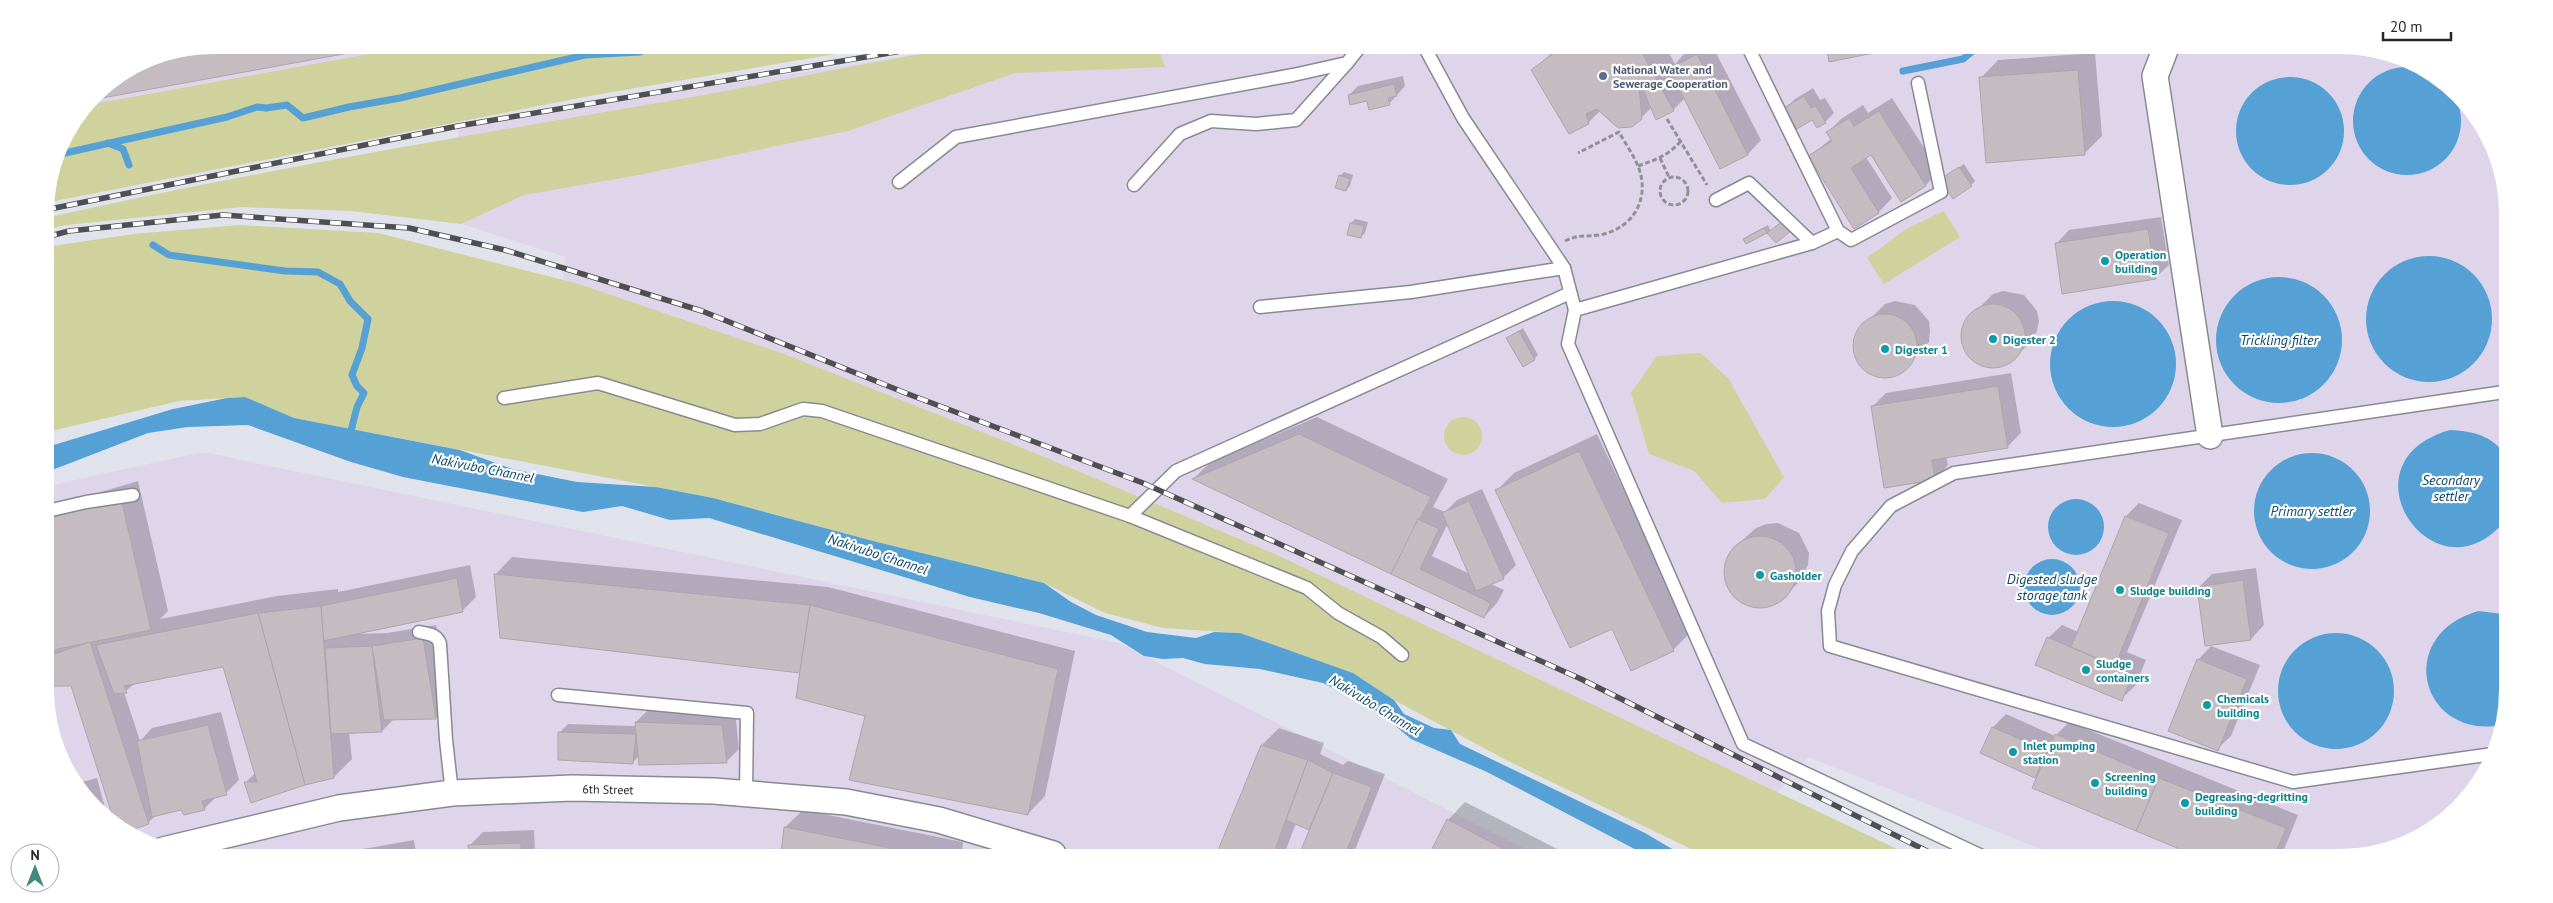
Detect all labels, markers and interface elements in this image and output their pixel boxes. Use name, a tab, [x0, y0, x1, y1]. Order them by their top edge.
scale bar	[2383, 10, 2450, 42]
text: 20 m	[2390, 17, 2423, 36]
place label: National Water and Sewerage Cooperation	[1613, 62, 1728, 91]
marker: National Water and Sewerage Cooperation	[1597, 70, 1609, 82]
place label: Operation building	[2115, 247, 2166, 276]
marker: Operation building	[2099, 255, 2111, 267]
water label: Trickling filter	[2240, 331, 2320, 349]
place label: Digester 2	[2003, 332, 2056, 347]
marker: Digester 2	[1987, 333, 1999, 345]
place label: Digester 1	[1895, 342, 1948, 357]
marker: Digester 1	[1879, 343, 1891, 355]
water label: Nakivubo Channel	[430, 449, 536, 487]
water label: Secondary settler	[2422, 471, 2481, 505]
water label: Primary settler	[2271, 502, 2355, 520]
water label: Nakivubo Channel	[826, 529, 930, 579]
place label: Gasholder	[1770, 568, 1822, 583]
marker: Gasholder	[1754, 569, 1766, 581]
water label: Digested sludge storage tank	[2007, 570, 2098, 604]
place label: Sludge building	[2130, 583, 2211, 598]
marker: Sludge building	[2114, 584, 2126, 596]
place label: Sludge containers	[2096, 656, 2149, 685]
marker: Sludge containers	[2080, 664, 2092, 676]
water label: Nakivubo Channel	[1326, 671, 1424, 740]
place label: Chemicals building	[2217, 691, 2269, 720]
marker: Chemicals building	[2201, 699, 2213, 711]
place label: Inlet pumping station	[2023, 738, 2095, 767]
marker: Inlet pumping station	[2007, 746, 2019, 758]
place label: Screening building	[2105, 769, 2156, 798]
marker: Screening building	[2089, 777, 2101, 789]
street label: 6th Street	[582, 781, 634, 797]
place label: Degreasing-degritting building	[2195, 789, 2308, 818]
marker: Degreasing-degritting building	[2179, 797, 2191, 809]
north arrow	[10, 843, 60, 893]
text: N	[30, 846, 40, 864]

